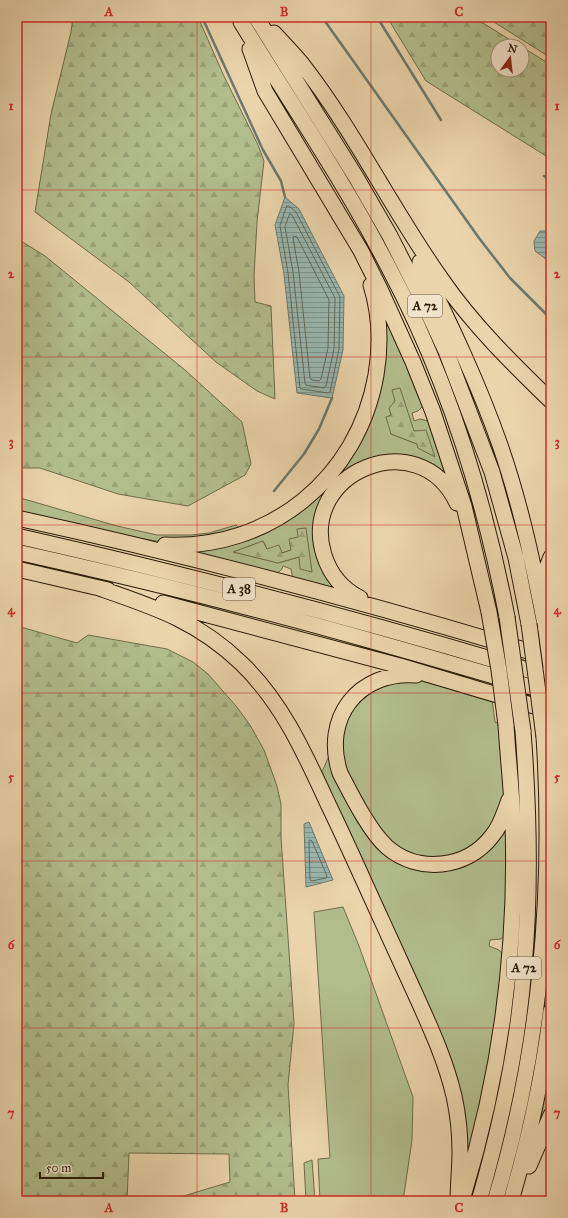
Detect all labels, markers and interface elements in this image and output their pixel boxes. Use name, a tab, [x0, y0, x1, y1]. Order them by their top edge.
text: A	[104, 4, 114, 20]
text: B	[280, 4, 289, 20]
text: C	[455, 4, 464, 20]
north arrow	[490, 38, 530, 78]
text: N	[506, 41, 519, 56]
text: 1	[8, 98, 14, 114]
text: 1	[554, 98, 560, 114]
text: 2	[8, 266, 15, 282]
text: 2	[554, 266, 561, 282]
road number: A 72	[408, 295, 442, 317]
text: 3	[8, 434, 14, 450]
text: 3	[554, 434, 560, 450]
road number: A 38	[223, 578, 255, 600]
text: 4	[7, 602, 15, 618]
text: 4	[553, 602, 561, 618]
text: 5	[8, 769, 15, 785]
text: 5	[554, 769, 561, 785]
text: 6	[8, 937, 16, 953]
text: 6	[554, 937, 562, 953]
road number: A 72	[507, 957, 541, 979]
text: 7	[8, 1105, 15, 1121]
text: 7	[554, 1105, 561, 1121]
scale bar	[40, 1154, 103, 1180]
text: 50 m	[46, 1161, 71, 1175]
text: A	[104, 1200, 114, 1216]
text: B	[280, 1200, 289, 1216]
text: C	[455, 1200, 464, 1216]

